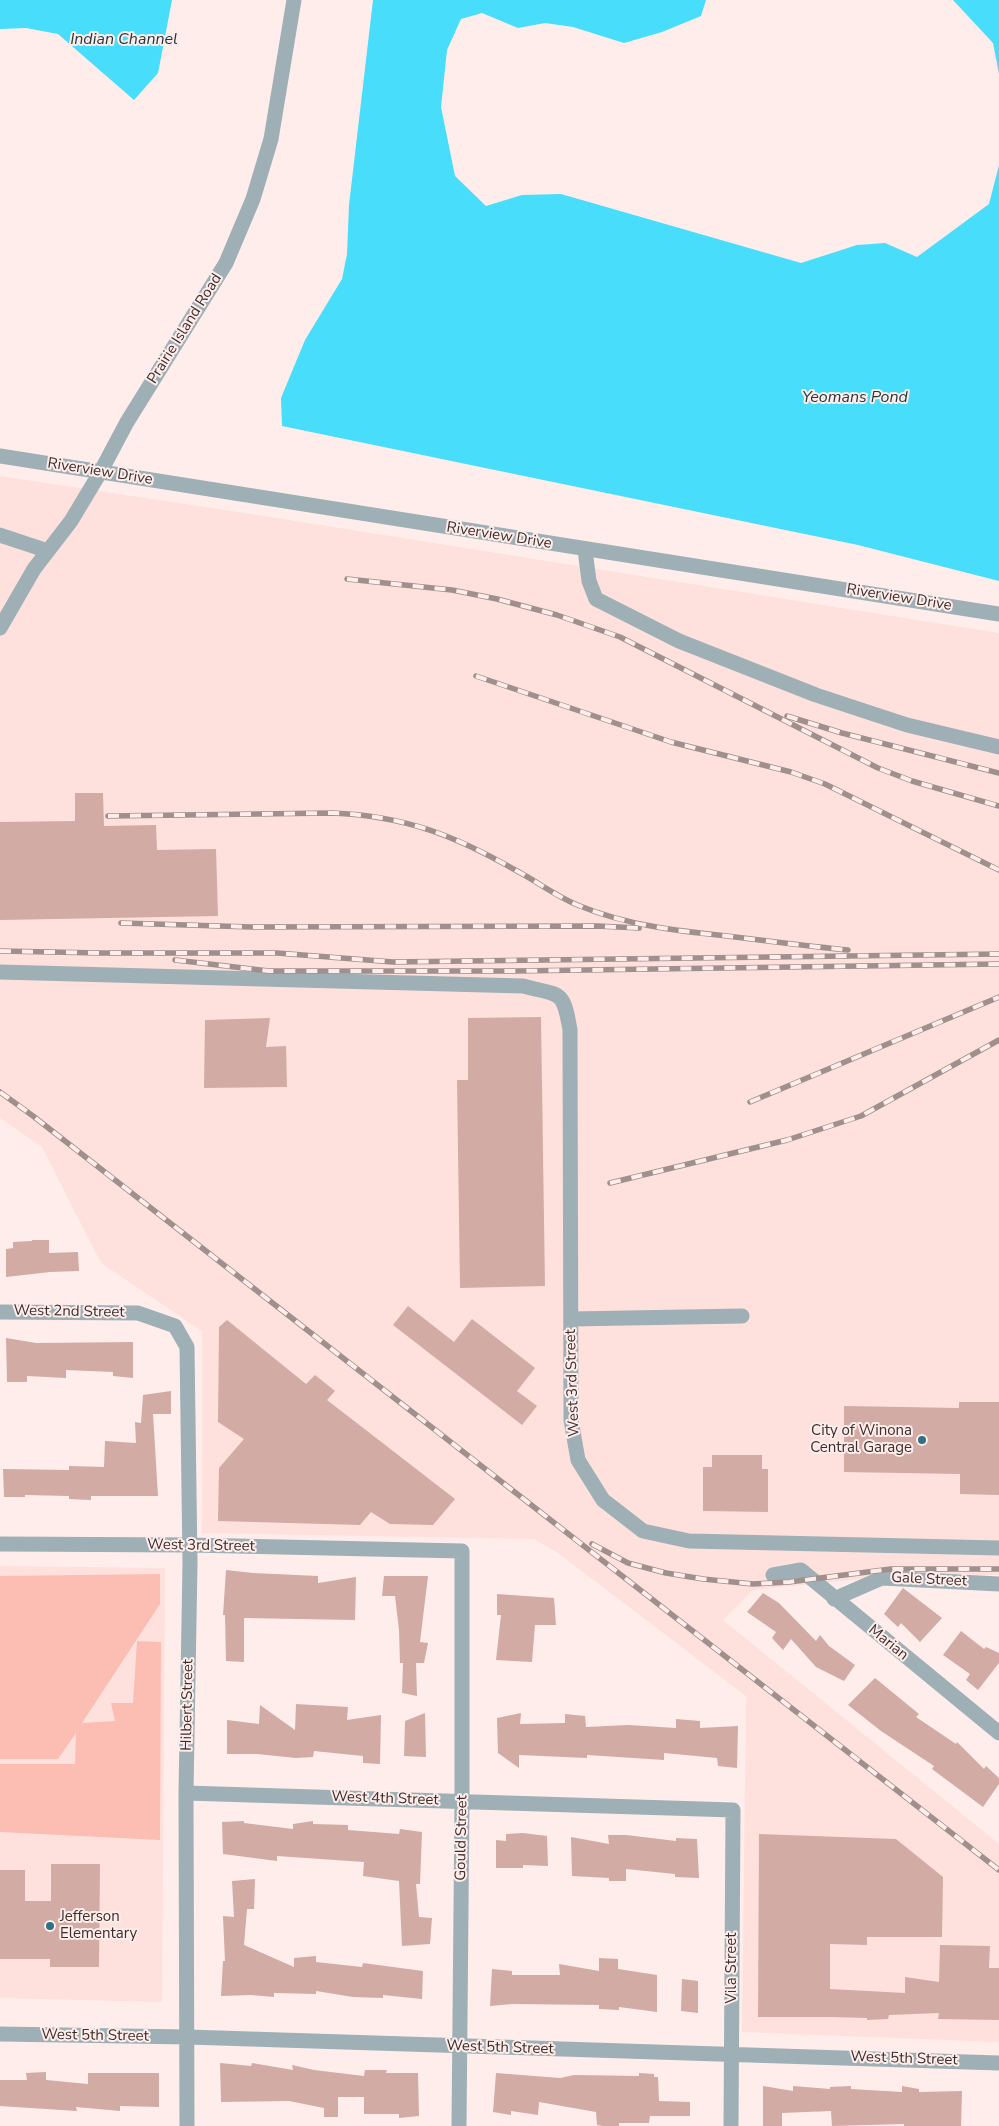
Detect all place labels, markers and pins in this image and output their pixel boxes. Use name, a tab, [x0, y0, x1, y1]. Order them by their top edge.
place label: City of Winona Central Garage	[810, 1422, 912, 1457]
marker: City of Winona Central Garage	[916, 1434, 928, 1446]
place label: Jefferson Elementary	[60, 1908, 137, 1943]
marker: Jefferson Elementary	[44, 1920, 56, 1932]

